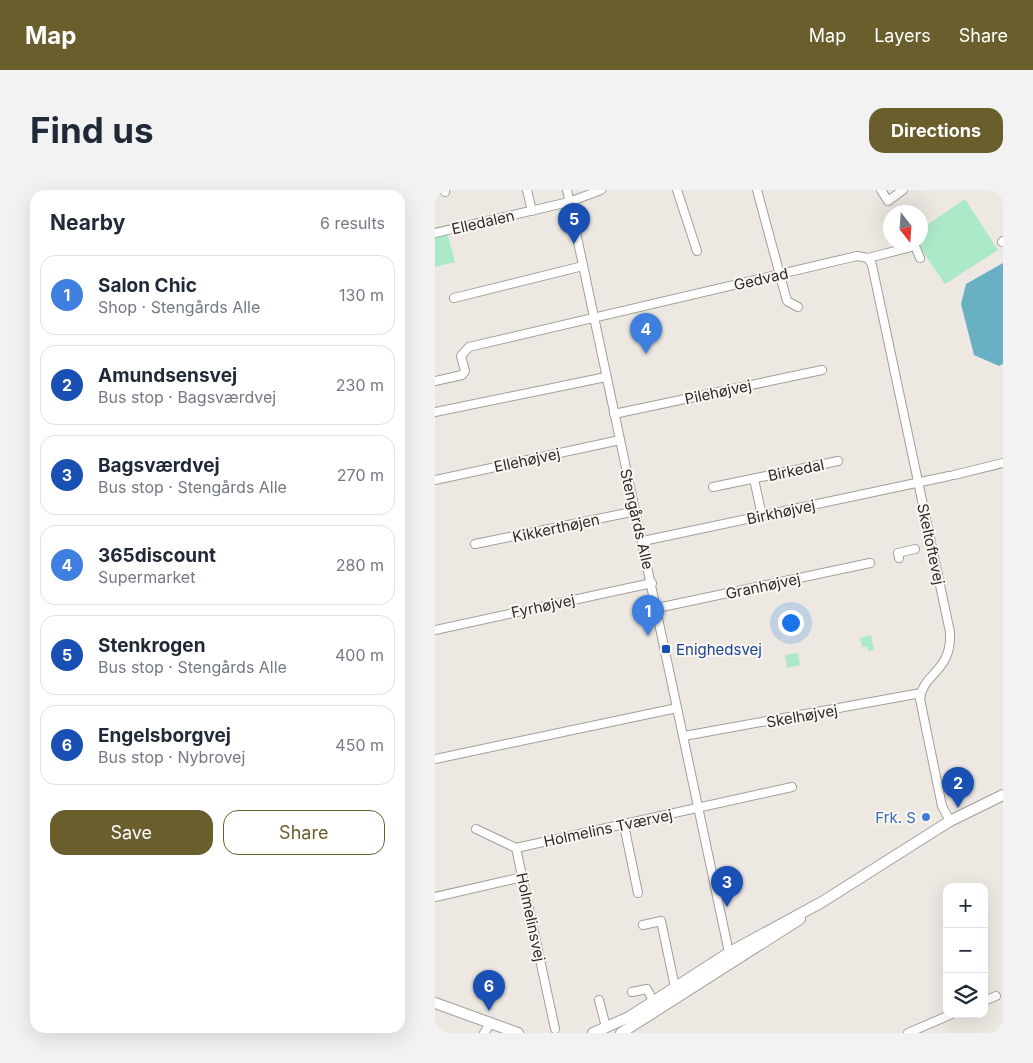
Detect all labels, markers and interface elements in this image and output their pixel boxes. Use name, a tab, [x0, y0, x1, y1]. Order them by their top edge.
text: Map	[25, 21, 76, 50]
text: Map	[809, 25, 846, 46]
text: Layers	[874, 25, 931, 46]
text: Share	[959, 25, 1008, 46]
button: Directions	[869, 108, 1003, 153]
text: Find us	[30, 109, 154, 151]
pin: 5	[558, 203, 590, 244]
north arrow	[883, 205, 928, 250]
street label: Elledalen	[450, 206, 516, 238]
text: Nearby	[50, 210, 125, 235]
text: 6 results	[320, 213, 385, 233]
street label: Gedvad	[732, 264, 790, 294]
text: Salon Chic	[98, 274, 197, 297]
text: 1	[64, 285, 70, 305]
text: 130 m	[339, 285, 384, 305]
text: Shop · Stengårds Alle	[98, 297, 260, 317]
pin: 4	[630, 313, 662, 354]
text: Amundsensvej	[98, 364, 237, 387]
text: 2	[62, 375, 72, 395]
text: 230 m	[336, 375, 384, 395]
street label: Pilehøjvej	[683, 376, 753, 408]
text: Bus stop · Bagsværdvej	[98, 387, 276, 407]
street label: Ellehøjvej	[492, 444, 562, 476]
text: Bagsværdvej	[98, 454, 220, 477]
street label: Birkedal	[766, 455, 826, 485]
text: 3	[62, 465, 72, 485]
text: 270 m	[337, 465, 384, 485]
street label: Stengårds Alle	[616, 467, 658, 571]
text: Bus stop · Stengårds Alle	[98, 477, 287, 497]
street label: Birkhøjvej	[745, 495, 817, 529]
street label: Skeltoftevej	[913, 502, 949, 586]
street label: Kikkerthøjen	[511, 509, 601, 547]
text: 365discount	[98, 544, 216, 567]
text: 4	[62, 555, 72, 575]
text: 280 m	[336, 555, 384, 575]
text: Supermarket	[98, 567, 195, 587]
street label: Granhøjvej	[724, 569, 802, 603]
street label: Fyrhøjvej	[509, 590, 577, 622]
pin: 1	[632, 595, 664, 636]
your location	[778, 610, 804, 636]
text: Stenkrogen	[98, 634, 205, 657]
place label: Enighedsvej	[676, 640, 762, 659]
marker: Enighedsvej	[660, 643, 672, 655]
text: 5	[62, 645, 72, 665]
text: 400 m	[335, 645, 384, 665]
text: Bus stop · Stengårds Alle	[98, 657, 287, 677]
street label: Skelhøjvej	[765, 700, 839, 732]
text: Engelsborgvej	[98, 724, 231, 747]
text: 6	[62, 735, 72, 755]
text: 450 m	[335, 735, 384, 755]
text: Bus stop · Nybrovej	[98, 747, 245, 767]
pin: 2	[942, 767, 974, 808]
street label: Holmelins Tværvej	[542, 805, 674, 851]
place label: Frk. S	[875, 808, 916, 827]
button: Save	[50, 810, 213, 855]
button: Share	[223, 810, 385, 855]
marker: Frk. S	[920, 811, 932, 823]
pin: 3	[711, 866, 743, 907]
street label: Holmelinsvej	[512, 871, 550, 963]
map controls	[943, 883, 988, 1018]
button: +	[943, 883, 988, 928]
button: −	[943, 928, 988, 973]
pin: 6	[473, 970, 505, 1011]
button: layers	[943, 973, 988, 1018]

